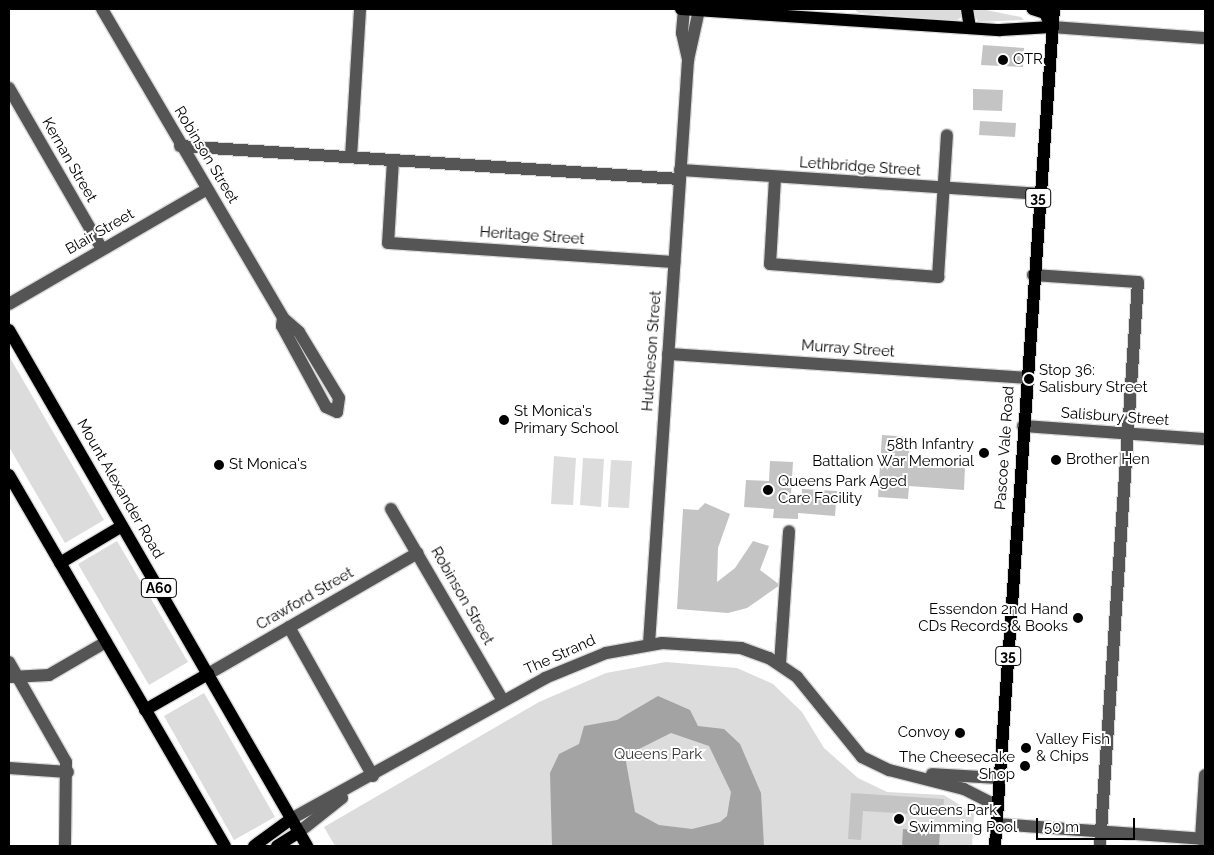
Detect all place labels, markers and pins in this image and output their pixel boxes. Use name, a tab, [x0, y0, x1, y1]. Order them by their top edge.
place label: OTR	[1013, 51, 1043, 69]
marker: OTR	[997, 54, 1009, 66]
place label: Stop 36: Salisbury Street	[1039, 361, 1148, 396]
marker: Stop 36: Salisbury Street	[1023, 373, 1035, 385]
place label: St Monica's Primary School	[514, 402, 619, 437]
marker: St Monica's Primary School	[498, 414, 510, 426]
place label: 58th Infantry Battalion War Memorial	[811, 435, 974, 470]
marker: 58th Infantry Battalion War Memorial	[978, 447, 990, 459]
place label: Brother Hen	[1066, 451, 1150, 469]
marker: Brother Hen	[1050, 454, 1062, 466]
place label: St Monica's	[229, 456, 307, 474]
marker: St Monica's	[213, 459, 225, 471]
place label: Queens Park Aged Care Facility	[778, 472, 907, 507]
marker: Queens Park Aged Care Facility	[762, 484, 774, 496]
place label: Essendon 2nd Hand CDs Records & Books	[918, 600, 1068, 635]
marker: Essendon 2nd Hand CDs Records & Books	[1072, 612, 1084, 624]
place label: Convoy	[898, 724, 950, 742]
marker: Convoy	[954, 727, 966, 739]
place label: Valley Fish & Chips	[1036, 730, 1110, 765]
marker: Valley Fish & Chips	[1020, 742, 1032, 754]
place label: The Cheesecake Shop	[899, 748, 1015, 783]
marker: The Cheesecake Shop	[1019, 760, 1031, 772]
place label: Queens Park Swimming Pool	[909, 801, 1017, 836]
marker: Queens Park Swimming Pool	[893, 813, 905, 825]

